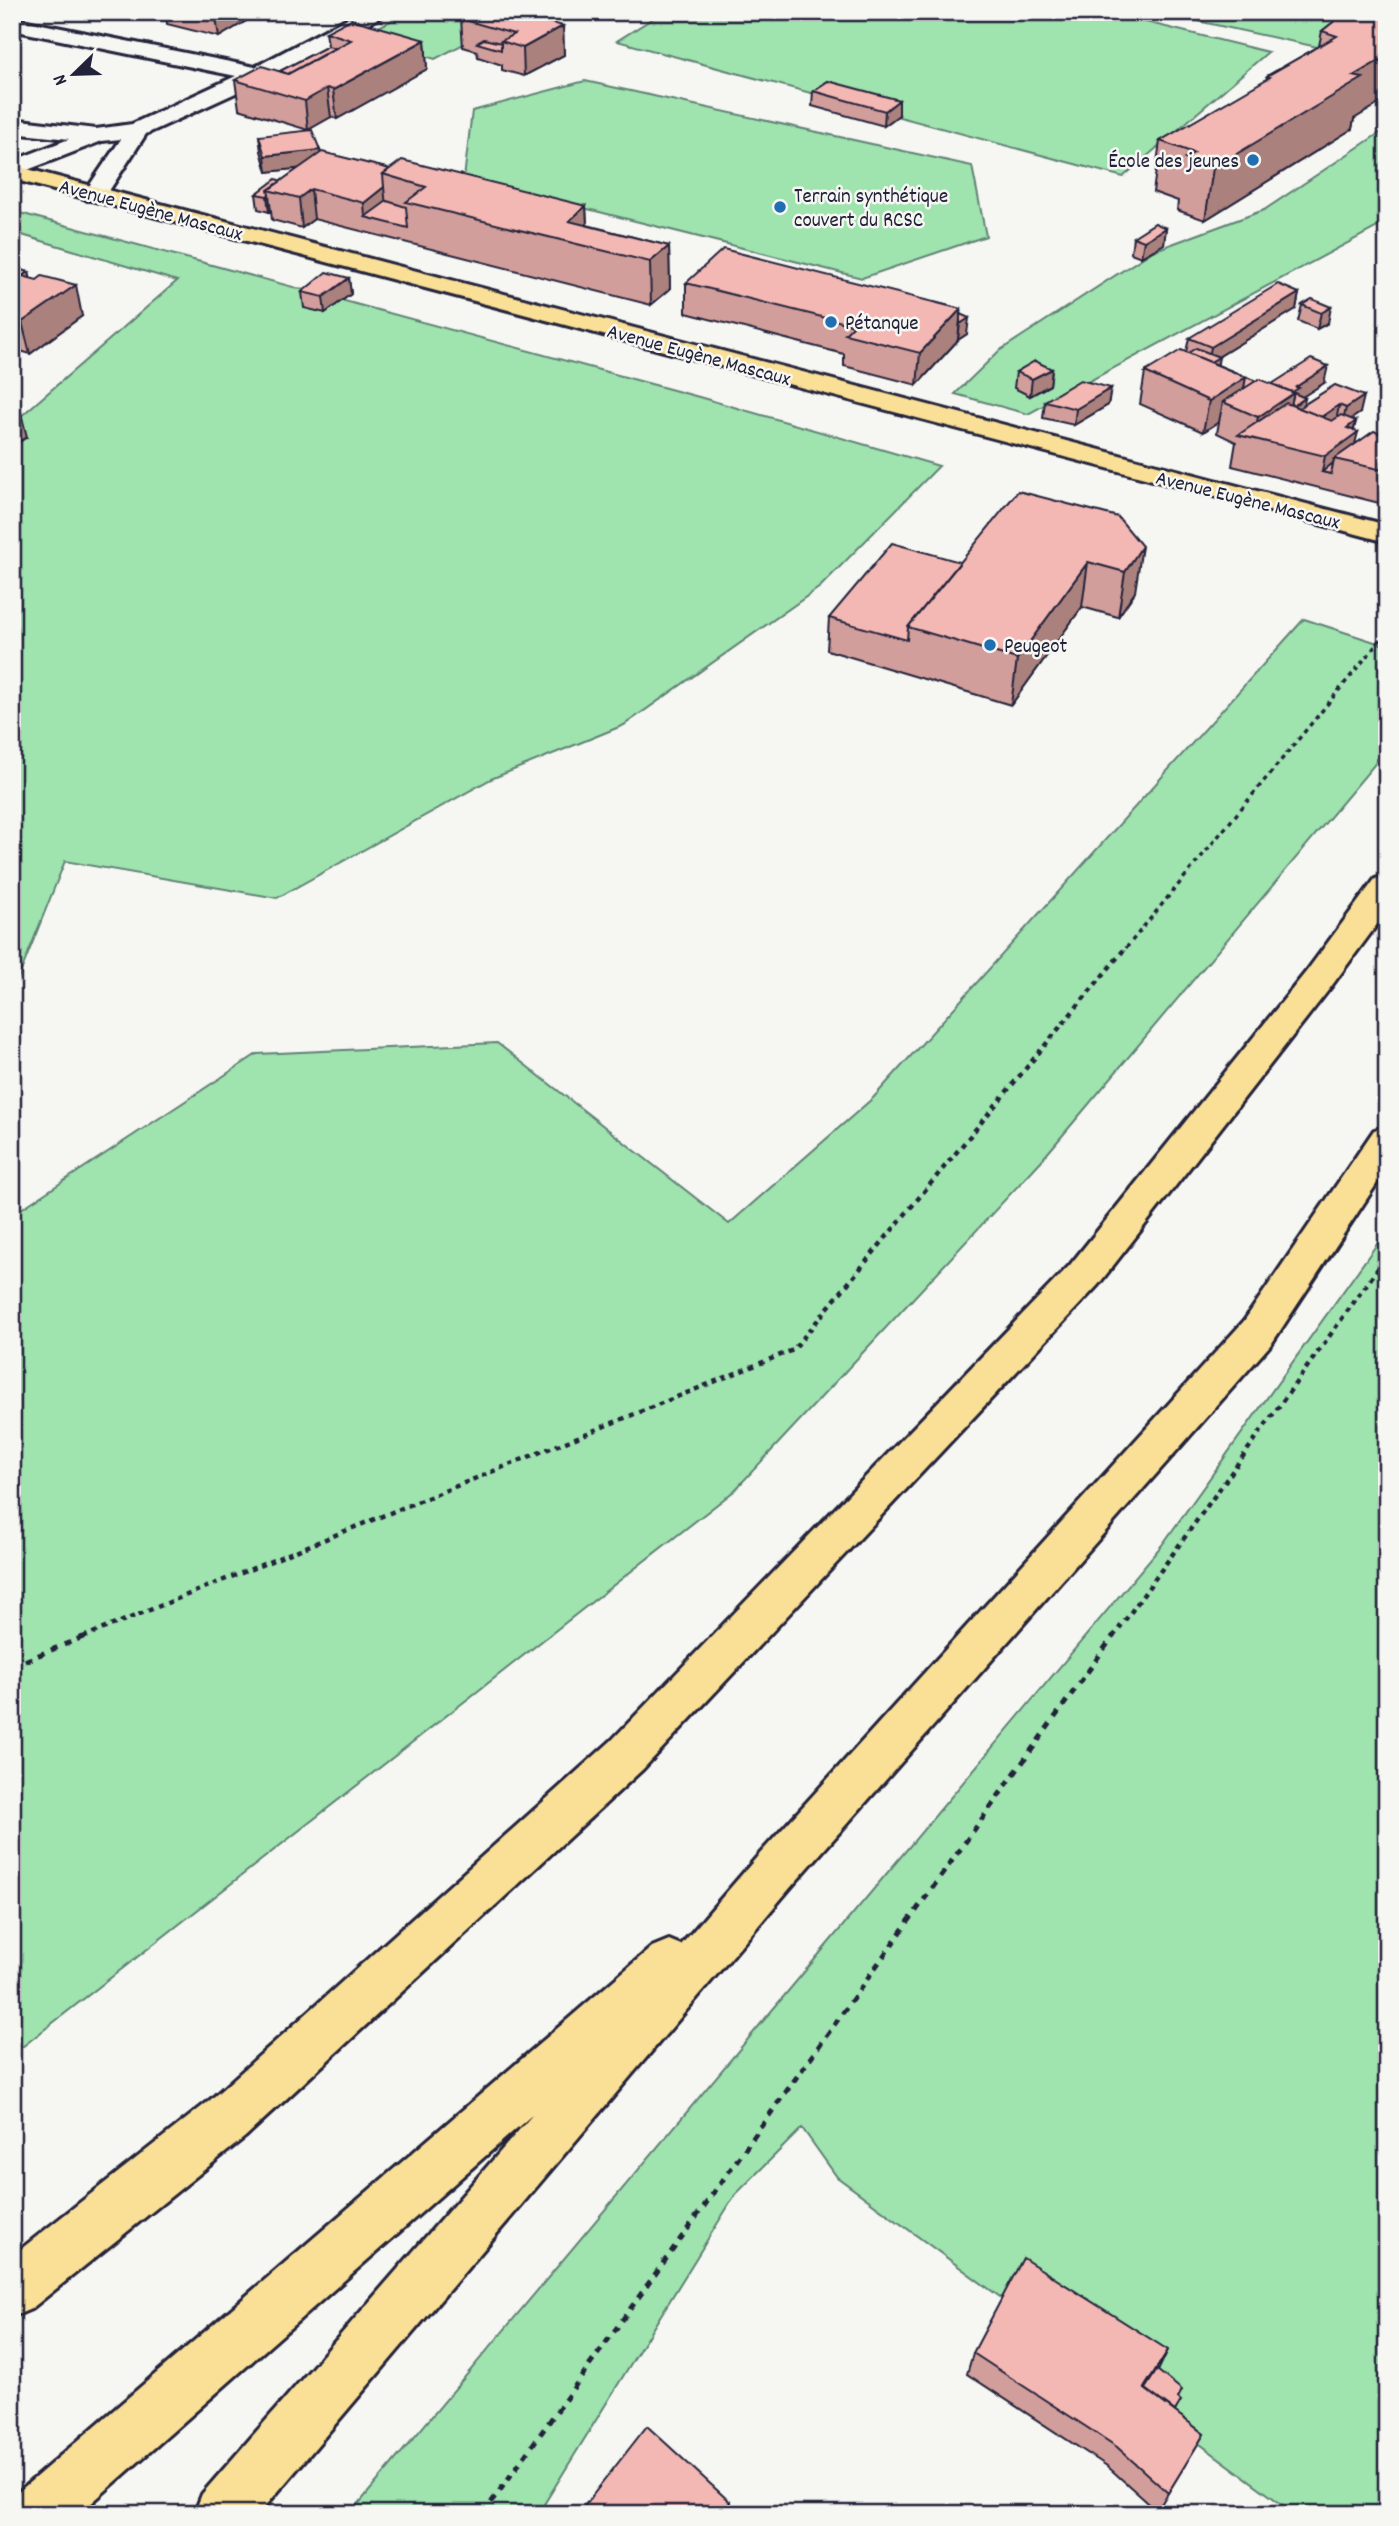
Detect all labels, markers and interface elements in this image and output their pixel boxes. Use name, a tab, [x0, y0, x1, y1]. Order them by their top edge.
north arrow	[38, 38, 108, 108]
text: N	[47, 70, 76, 89]
place label: École des jeunes	[1108, 148, 1239, 178]
marker: École des jeunes	[1245, 152, 1261, 168]
street label: Avenue Eugène Mascaux	[55, 173, 246, 251]
place label: Terrain synthétique couvert du RCSC	[794, 183, 948, 237]
marker: Terrain synthétique couvert du RCSC	[772, 199, 788, 215]
place label: Pétanque	[845, 310, 919, 340]
marker: Pétanque	[823, 314, 839, 330]
street label: Avenue Eugène Mascaux	[603, 318, 794, 396]
street label: Avenue Eugène Mascaux	[1152, 464, 1343, 539]
place label: Peugeot	[1004, 633, 1068, 663]
marker: Peugeot	[982, 637, 998, 653]

